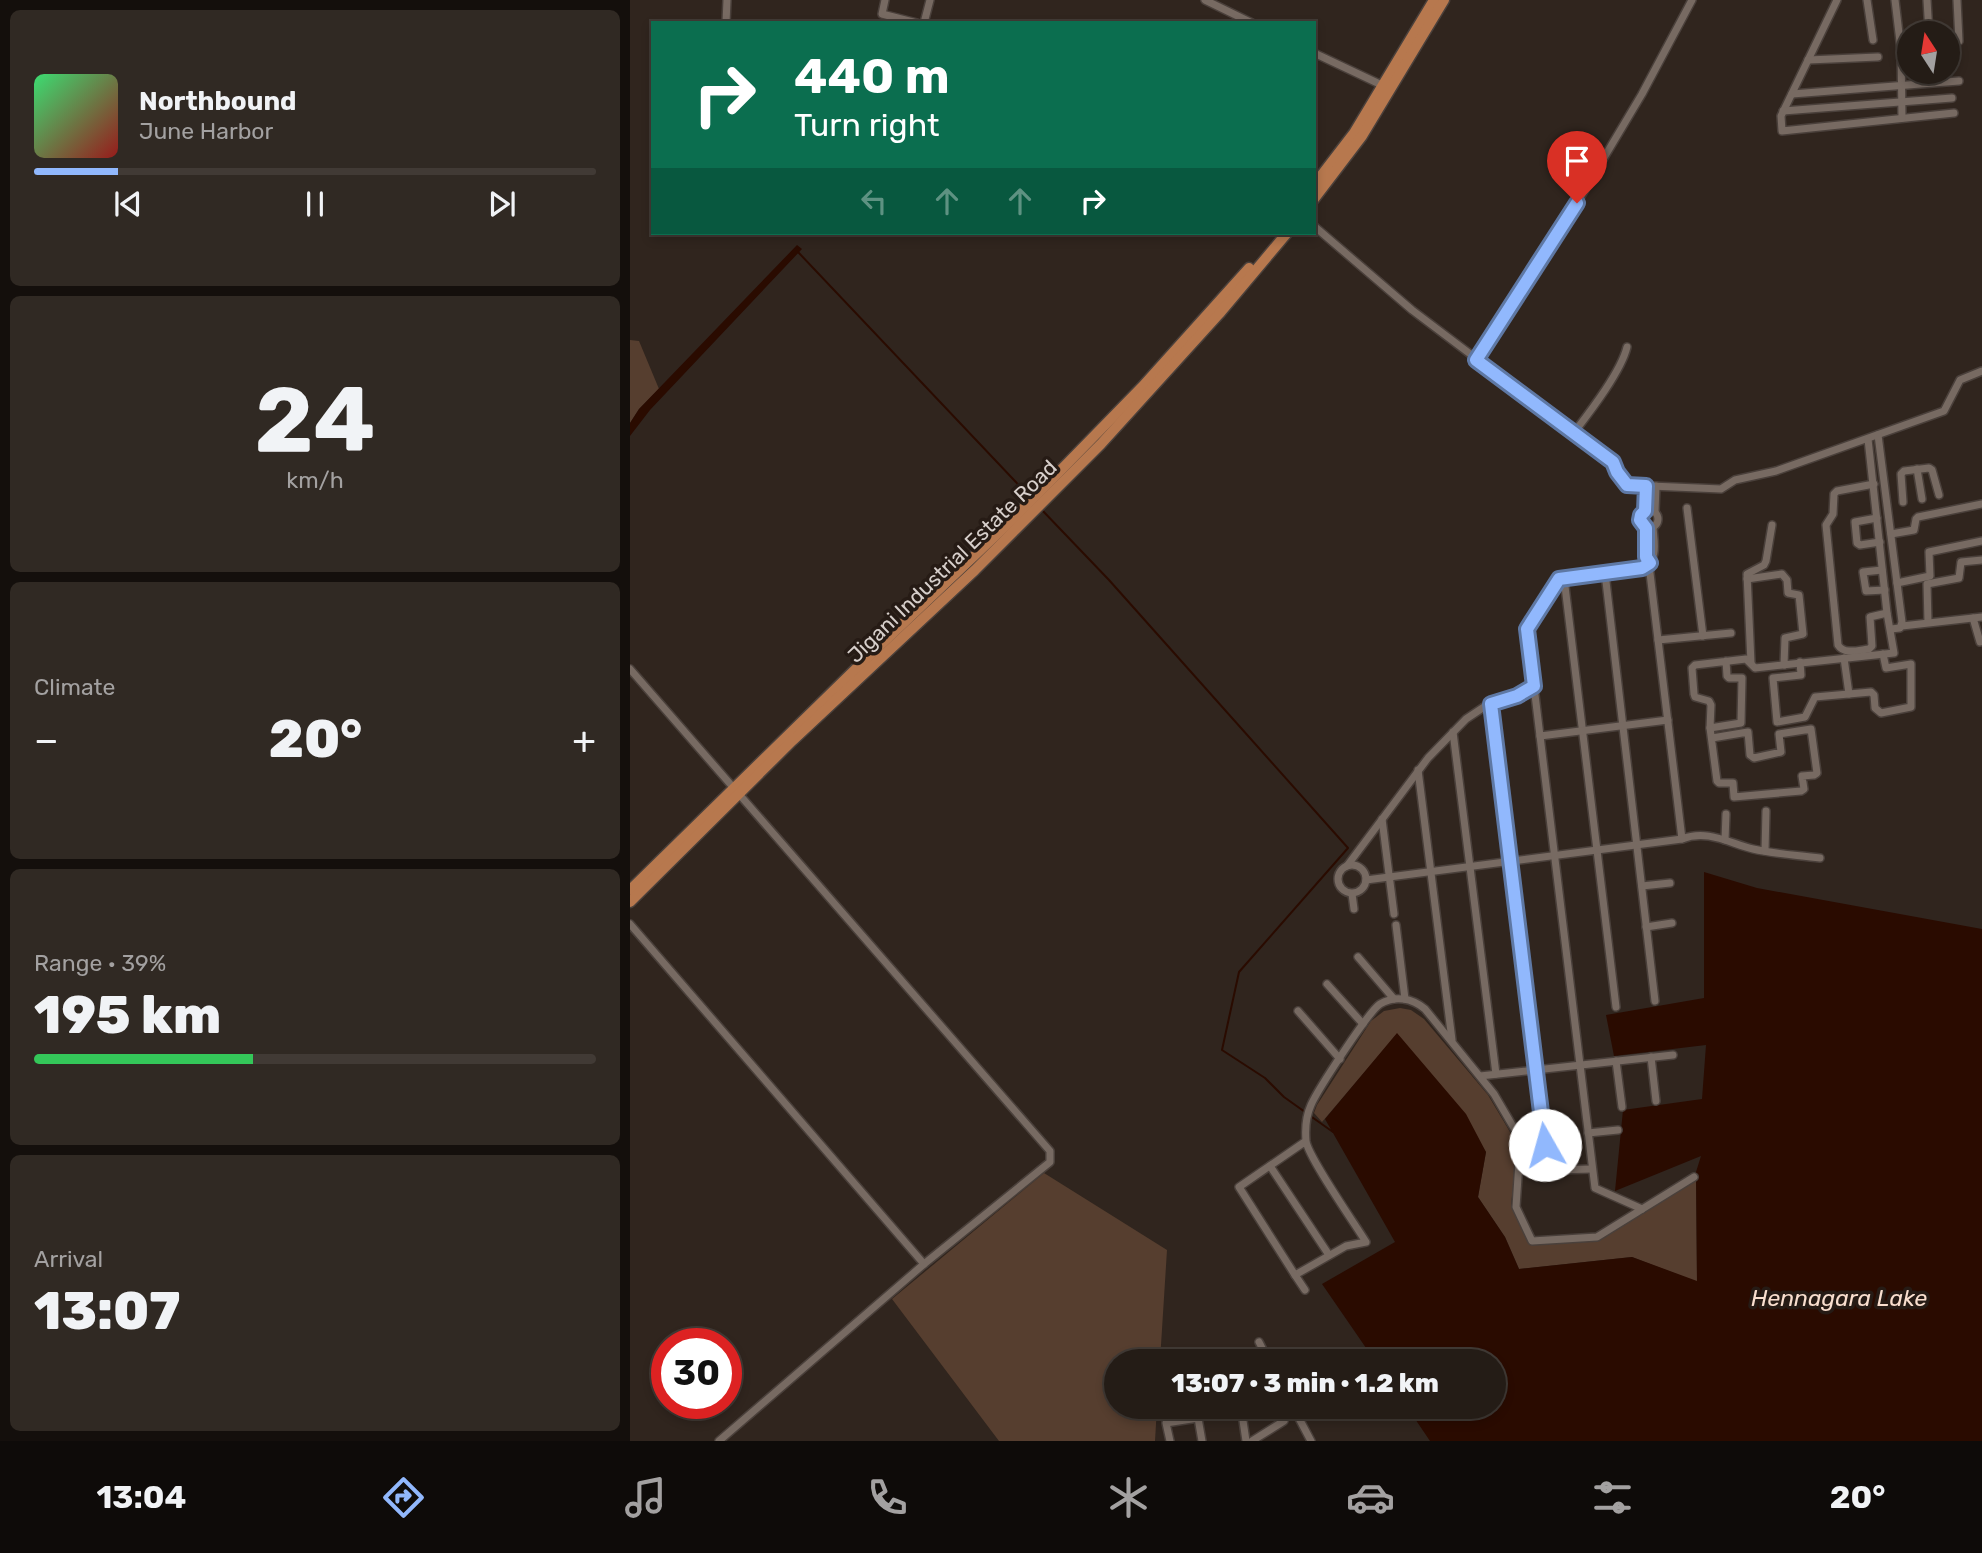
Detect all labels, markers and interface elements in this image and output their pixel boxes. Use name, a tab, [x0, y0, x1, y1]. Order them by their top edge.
north arrow	[1897, 21, 1960, 84]
map controls	[1897, 21, 1960, 84]
text: 440 m	[794, 47, 950, 105]
icon: right	[679, 49, 770, 140]
text: Northbound	[139, 86, 297, 117]
text: Turn right	[794, 106, 939, 144]
text: June Harbor	[139, 117, 273, 145]
pin	[1547, 131, 1607, 203]
icon: arrive	[1558, 142, 1596, 180]
icon: left	[855, 182, 893, 220]
icon: ahead	[928, 182, 966, 220]
icon: ahead	[1001, 182, 1039, 220]
icon: right	[1074, 182, 1112, 220]
icon: previous	[109, 185, 147, 223]
icon: pause	[296, 185, 334, 223]
icon: next	[483, 185, 521, 223]
text: 24	[255, 366, 375, 474]
street label: Jigani Industrial Estate Road	[842, 454, 1062, 668]
text: km/h	[286, 466, 344, 494]
text: Climate	[34, 673, 115, 701]
text: 20°	[269, 708, 362, 770]
text: −	[34, 717, 59, 763]
text: +	[572, 717, 596, 763]
text: Range · 39%	[34, 949, 166, 977]
text: 195 km	[34, 984, 221, 1046]
position arrow	[1508, 1108, 1582, 1182]
text: Arrival	[34, 1245, 103, 1273]
text: 13:07	[34, 1280, 180, 1342]
water label: Hennagara Lake	[1751, 1284, 1927, 1312]
speed limit sign: 30	[651, 1328, 742, 1419]
text: 13:07 · 3 min · 1.2 km	[1171, 1368, 1439, 1399]
icon: directions	[379, 1473, 428, 1522]
icon: music	[621, 1473, 670, 1522]
icon: phone	[863, 1473, 912, 1522]
icon: climate	[1104, 1473, 1153, 1522]
icon: car	[1346, 1473, 1395, 1522]
icon: filters	[1588, 1473, 1637, 1522]
text: 13:04	[96, 1478, 186, 1516]
text: 20°	[1830, 1478, 1886, 1516]

